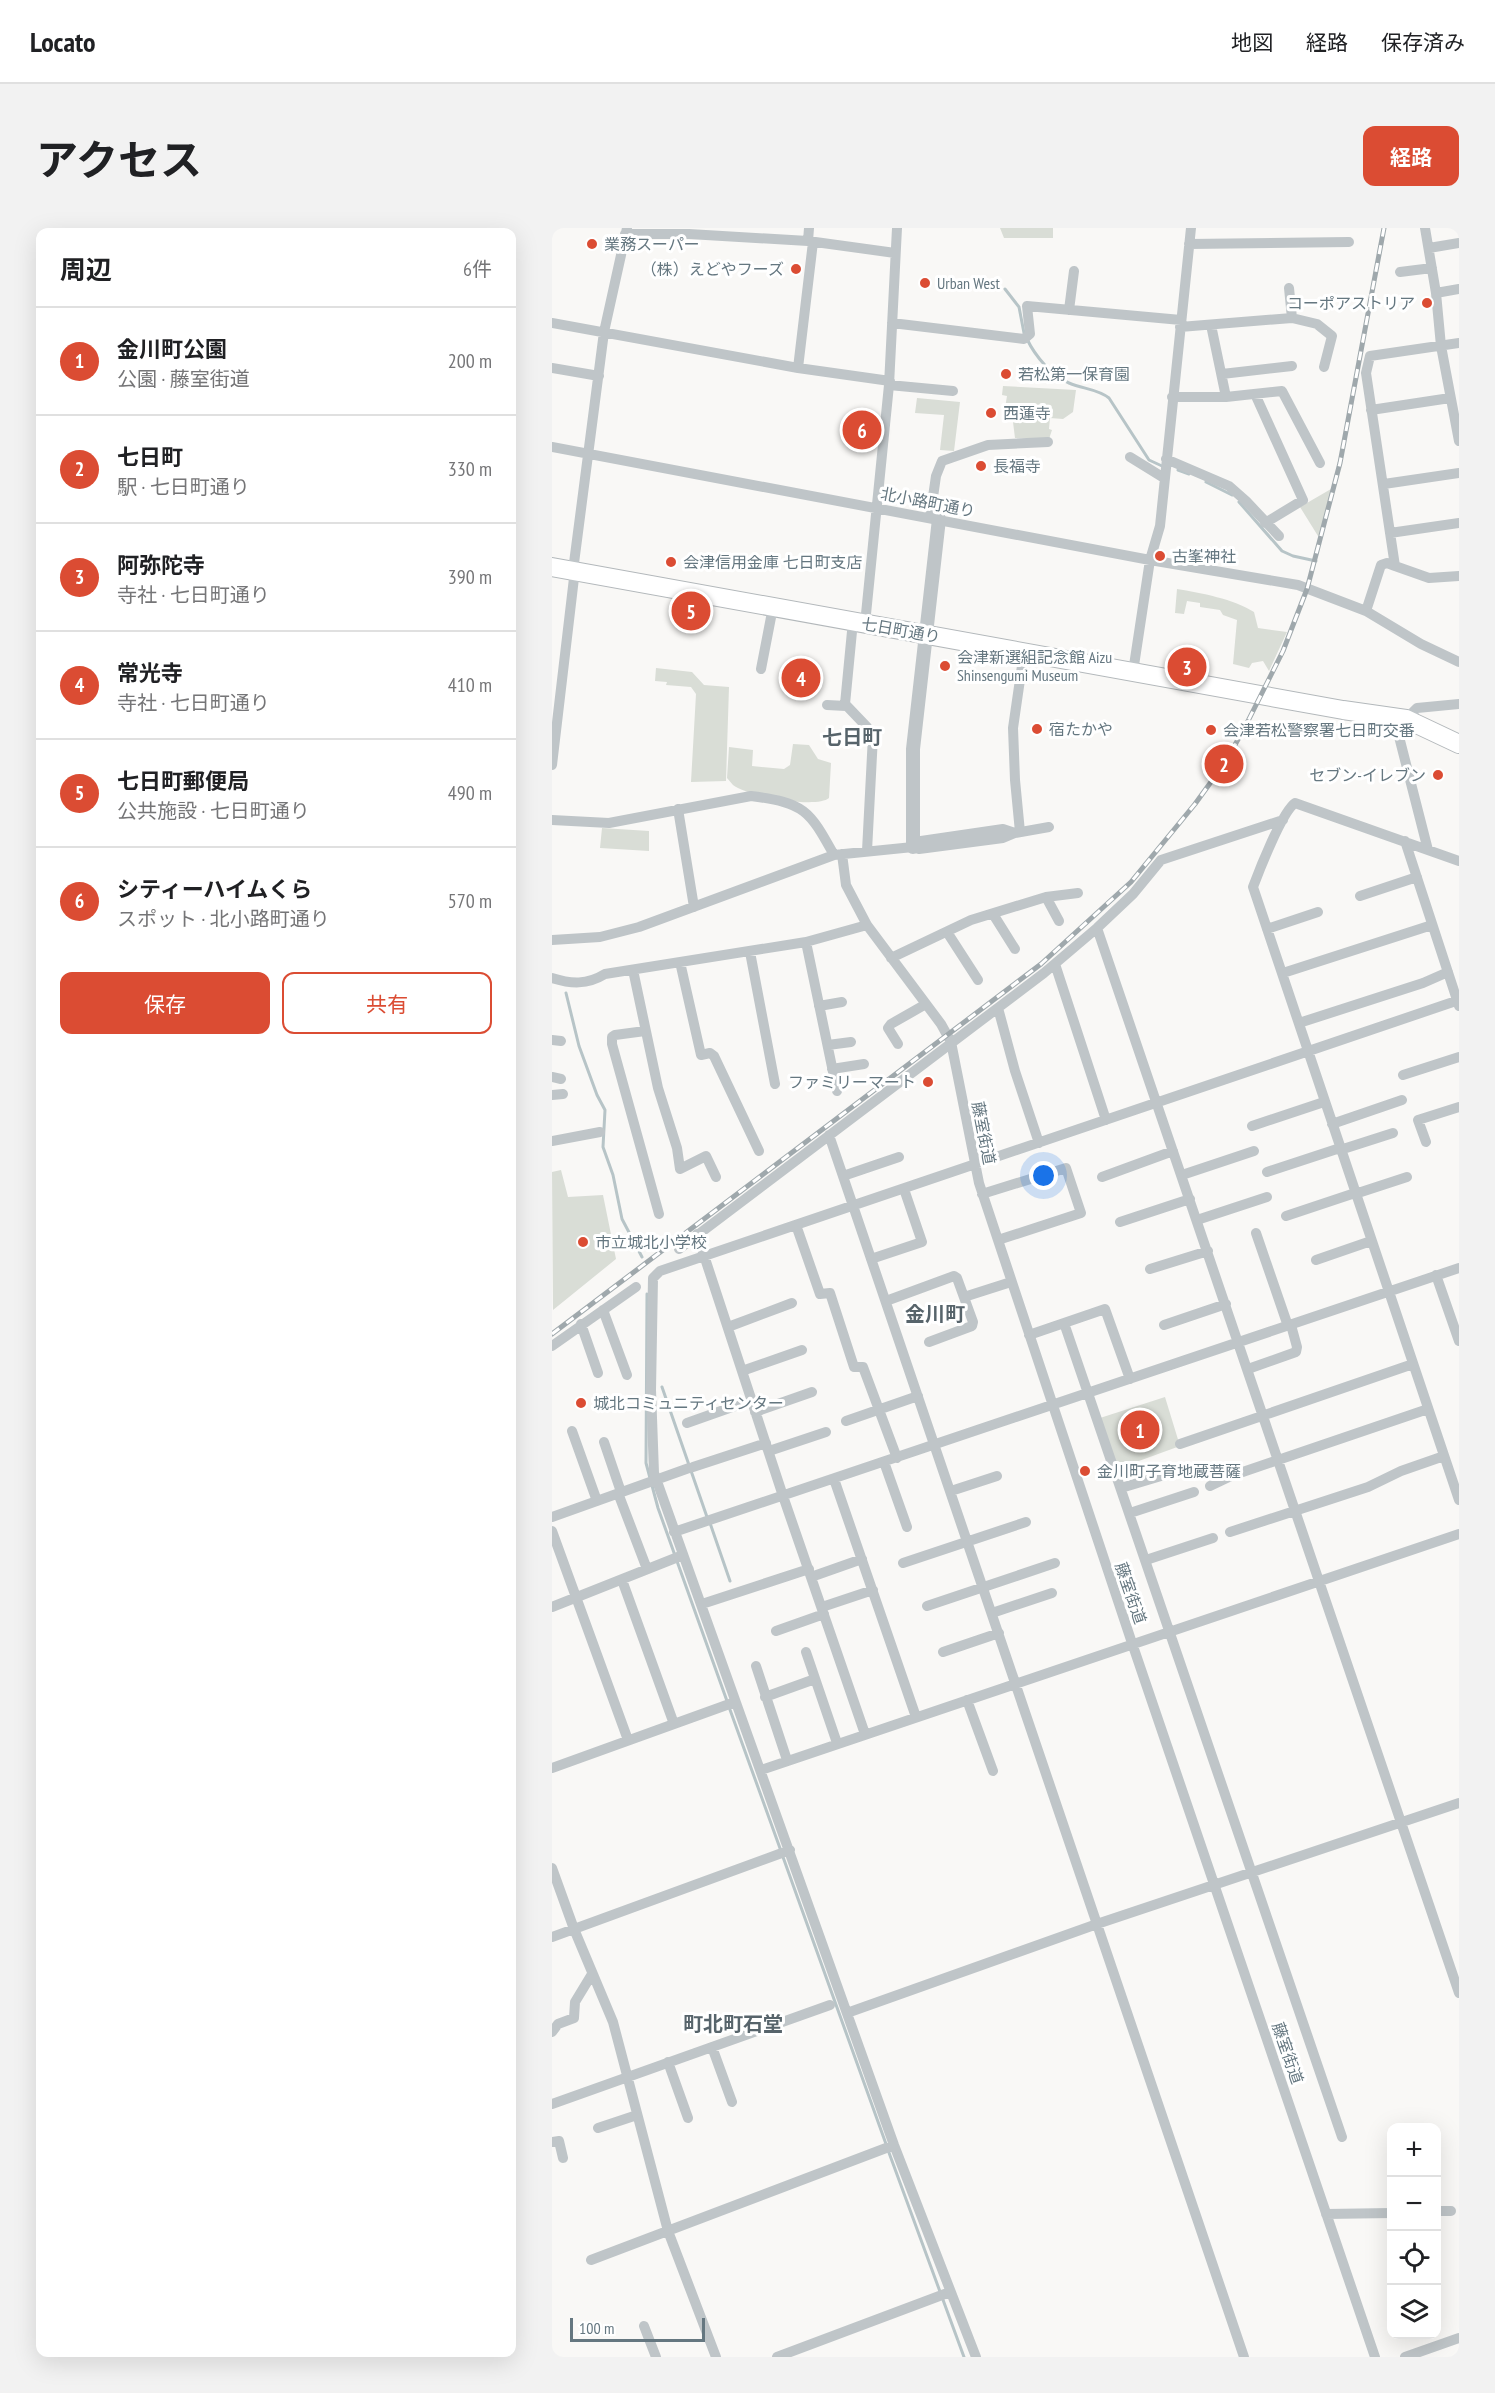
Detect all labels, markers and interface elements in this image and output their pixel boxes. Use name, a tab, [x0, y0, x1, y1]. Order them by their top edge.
text: Locato	[30, 23, 96, 60]
text: 地図	[1231, 29, 1273, 56]
text: 経路	[1306, 29, 1348, 56]
text: 保存済み	[1381, 29, 1465, 56]
button: 経路	[1363, 126, 1459, 186]
text: アクセス	[36, 132, 202, 187]
place label: 業務スーパー	[604, 234, 700, 254]
marker: 業務スーパー	[585, 237, 599, 251]
text: 周辺	[60, 253, 112, 286]
text: 6件	[463, 256, 492, 282]
place label: （株）えどやフーズ	[641, 259, 784, 279]
marker: （株）えどやフーズ	[789, 262, 803, 276]
place label: Urban West	[937, 273, 1000, 293]
marker: Urban West	[918, 276, 932, 290]
place label: コーポアストリア	[1287, 293, 1415, 313]
marker: コーポアストリア	[1420, 296, 1434, 310]
text: 金川町公園	[117, 335, 227, 363]
text: 1	[75, 348, 84, 374]
text: 200 m	[448, 348, 492, 374]
place label: 若松第一保育園	[1018, 364, 1130, 384]
text: 公園 · 藤室街道	[117, 366, 250, 392]
marker: 若松第一保育園	[999, 367, 1013, 381]
place label: 西蓮寺	[1003, 403, 1051, 423]
marker: 西蓮寺	[984, 406, 998, 420]
pin: 6	[842, 408, 882, 452]
text: 七日町	[117, 443, 183, 471]
text: 2	[75, 456, 84, 482]
text: 330 m	[448, 456, 492, 482]
place label: 長福寺	[993, 456, 1041, 476]
marker: 長福寺	[974, 459, 988, 473]
text: 駅 · 七日町通り	[117, 474, 250, 500]
street label: 北小路町通り	[879, 483, 977, 521]
place label: 古峯神社	[1172, 546, 1236, 566]
marker: 古峯神社	[1153, 549, 1167, 563]
text: 阿弥陀寺	[117, 551, 205, 579]
place label: 会津信用金庫 七日町支店	[683, 552, 862, 572]
marker: 会津信用金庫 七日町支店	[664, 555, 678, 569]
text: 3	[75, 564, 84, 590]
text: 390 m	[448, 564, 492, 590]
text: 寺社 · 七日町通り	[117, 582, 270, 608]
pin: 5	[672, 588, 710, 634]
street label: 七日町通り	[860, 613, 942, 647]
pin: 3	[1168, 644, 1206, 690]
place label: 会津新選組記念館 Aizu Shinsengumi Museum	[957, 647, 1112, 685]
pin: 4	[782, 656, 820, 700]
text: 常光寺	[117, 659, 183, 687]
marker: 会津新選組記念館 Aizu Shinsengumi Museum	[938, 659, 952, 673]
text: 4	[75, 672, 84, 698]
text: 410 m	[448, 672, 492, 698]
text: 寺社 · 七日町通り	[117, 690, 270, 716]
place label: 宿たかや	[1049, 719, 1113, 739]
place label: 会津若松警察署七日町交番	[1223, 720, 1415, 740]
marker: 宿たかや	[1030, 722, 1044, 736]
marker: 会津若松警察署七日町交番	[1204, 723, 1218, 737]
district label: 七日町	[822, 724, 882, 750]
pin: 2	[1204, 742, 1244, 786]
place label: セブン-イレブン	[1309, 765, 1426, 785]
text: 七日町郵便局	[117, 767, 249, 795]
marker: セブン-イレブン	[1431, 768, 1445, 782]
text: 5	[75, 780, 84, 806]
text: 490 m	[448, 780, 492, 806]
text: 公共施設 · 七日町通り	[117, 798, 310, 824]
text: シティーハイムくら	[117, 875, 312, 903]
text: 6	[75, 888, 84, 914]
text: 570 m	[448, 888, 492, 914]
text: スポット · 北小路町通り	[117, 906, 330, 932]
button: 保存	[60, 972, 270, 1034]
button: 共有	[282, 972, 492, 1034]
place label: ファミリーマート	[788, 1072, 916, 1092]
marker: ファミリーマート	[921, 1075, 935, 1089]
street label: 藤室街道	[968, 1100, 1000, 1166]
your location	[1029, 1161, 1058, 1190]
place label: 市立城北小学校	[595, 1232, 707, 1252]
marker: 市立城北小学校	[576, 1235, 590, 1249]
district label: 金川町	[905, 1301, 965, 1327]
place label: 城北コミュニティセンター	[593, 1393, 784, 1413]
marker: 城北コミュニティセンター	[574, 1396, 588, 1410]
pin: 1	[1120, 1408, 1160, 1452]
place label: 金川町子育地蔵菩薩	[1097, 1461, 1241, 1481]
marker: 金川町子育地蔵菩薩	[1078, 1464, 1092, 1478]
street label: 藤室街道	[1111, 1559, 1151, 1627]
district label: 町北町石堂	[683, 2011, 783, 2037]
street label: 藤室街道	[1268, 2019, 1308, 2087]
map controls	[1387, 2123, 1441, 2339]
button: +	[1387, 2123, 1441, 2177]
button: −	[1387, 2177, 1441, 2231]
button: locate	[1387, 2231, 1441, 2285]
button: layers	[1387, 2285, 1441, 2339]
scale bar	[570, 2315, 705, 2342]
text: 100 m	[579, 2318, 614, 2338]

